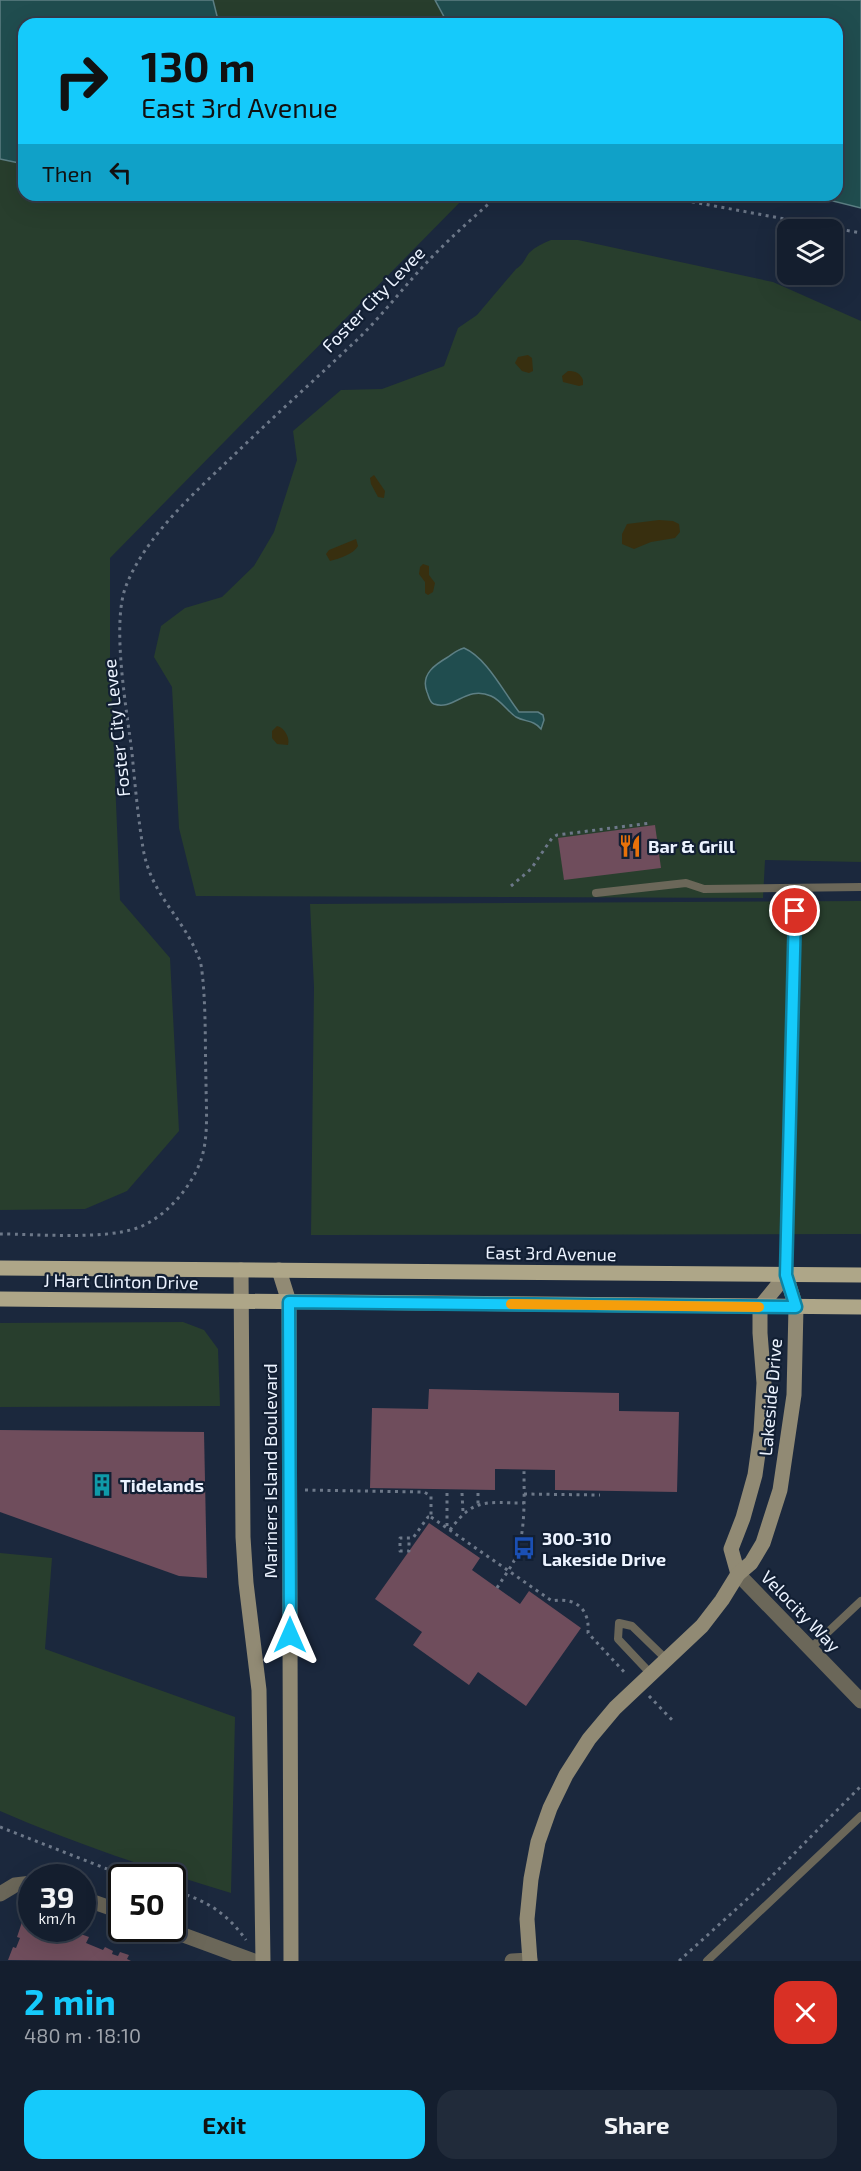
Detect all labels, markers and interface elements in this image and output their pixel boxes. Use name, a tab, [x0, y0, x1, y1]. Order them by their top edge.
text: 130 m	[141, 40, 256, 90]
icon: right	[42, 42, 120, 120]
text: East 3rd Avenue	[141, 91, 338, 123]
icon: left	[104, 156, 137, 189]
text: Then	[42, 160, 92, 186]
map controls	[777, 219, 843, 285]
button: layers	[777, 219, 843, 285]
street label: Foster City Levee	[317, 242, 429, 356]
street label: Foster City Levee	[98, 658, 134, 798]
restaurant icon: Bar & Grill	[617, 833, 643, 859]
place label: Bar & Grill	[648, 835, 735, 857]
pin	[769, 885, 820, 936]
icon: arrive	[778, 894, 811, 927]
street label: East 3rd Avenue	[485, 1241, 617, 1265]
street label: J Hart Clinton Drive	[43, 1269, 199, 1293]
street label: Lakeside Drive	[754, 1337, 786, 1457]
street label: Mariners Island Boulevard	[259, 1363, 281, 1579]
building icon: Tidelands	[89, 1472, 115, 1498]
place label: Tidelands	[120, 1474, 204, 1496]
place label: 300-310 Lakeside Drive	[542, 1527, 666, 1570]
bus stop icon: 300-310 Lakeside Drive	[511, 1535, 537, 1561]
street label: Velocity Way	[757, 1566, 846, 1657]
position arrow	[258, 1603, 322, 1667]
speed limit sign: 50	[108, 1864, 186, 1942]
text: 39	[40, 1878, 74, 1914]
text: km/h	[38, 1909, 76, 1927]
text: 2 min	[24, 1979, 116, 2022]
button: close	[774, 1981, 837, 2044]
text: 480 m · 18:10	[24, 2023, 141, 2047]
button: Exit	[24, 2090, 425, 2159]
button: Share	[437, 2090, 837, 2159]

